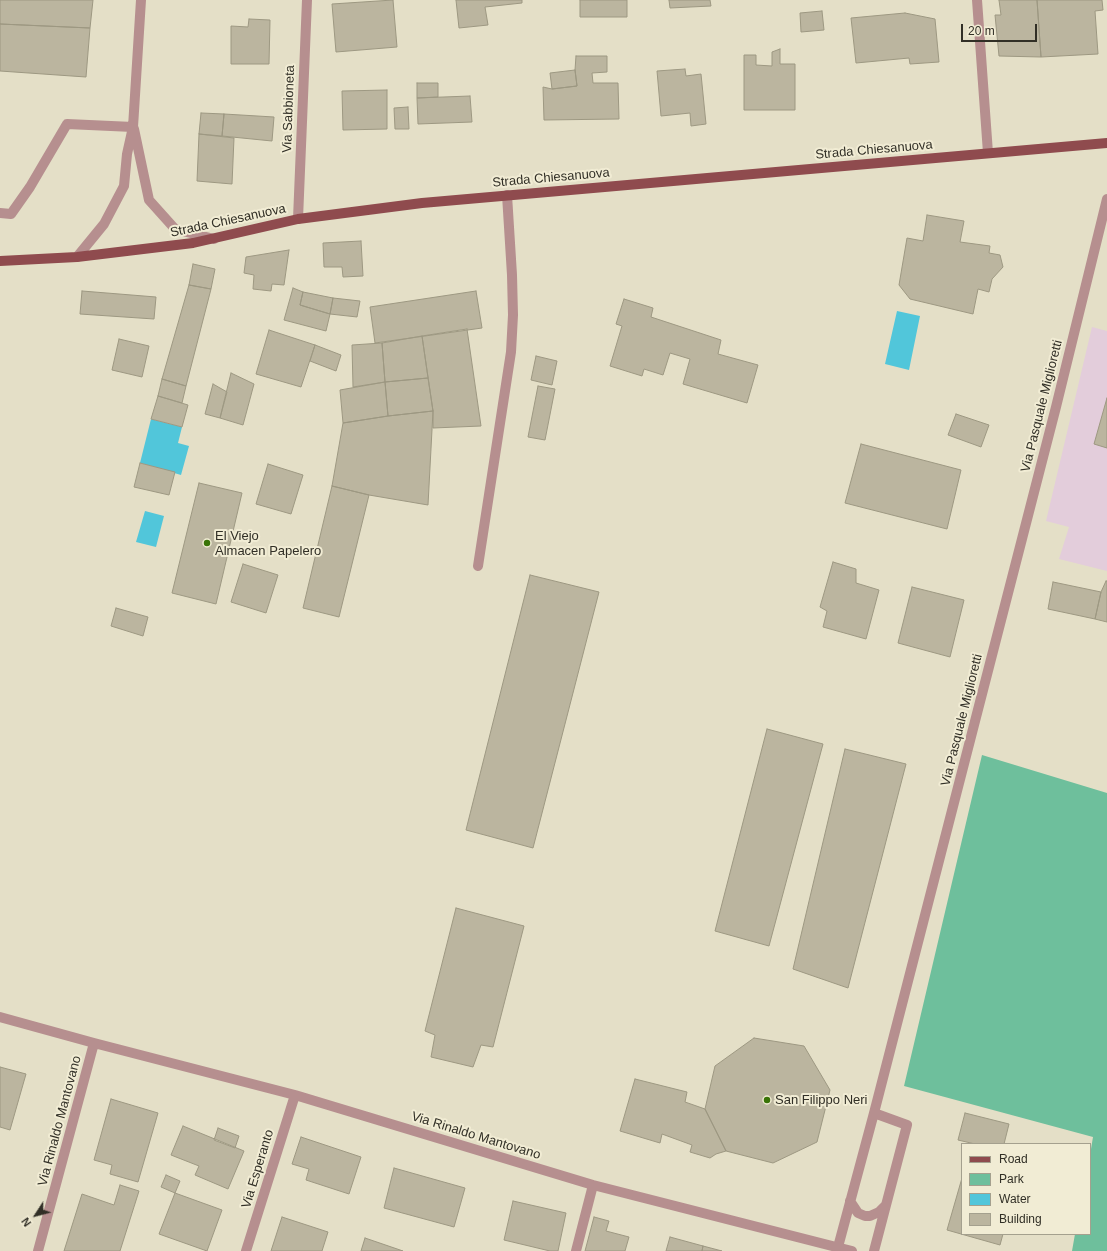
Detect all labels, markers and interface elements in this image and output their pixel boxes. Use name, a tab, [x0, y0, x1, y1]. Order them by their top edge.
scale bar	[963, 16, 1039, 42]
text: 20 m	[968, 24, 995, 38]
street label: Via Sabbioneta	[280, 65, 298, 153]
street label: Strada Chiesanuova	[815, 137, 933, 163]
street label: Strada Chiesanuova	[492, 165, 610, 191]
street label: Strada Chiesanuova	[169, 201, 287, 241]
street label: Via Pasquale Miglioretti	[1018, 338, 1066, 474]
place label: El Viejo Almacen Papelero	[215, 528, 321, 559]
marker: El Viejo Almacen Papelero	[202, 538, 212, 548]
street label: Via Pasquale Miglioretti	[938, 652, 986, 788]
street label: Via Rinaldo Mantovano	[35, 1054, 85, 1188]
place label: San Filippo Neri	[775, 1092, 867, 1108]
marker: San Filippo Neri	[762, 1095, 772, 1105]
street label: Via Rinaldo Mantovano	[410, 1109, 542, 1163]
street label: Via Esperanto	[239, 1128, 277, 1210]
legend	[961, 1143, 1091, 1235]
text: Road	[999, 1152, 1028, 1166]
text: Park	[999, 1172, 1024, 1186]
text: Water	[999, 1192, 1031, 1206]
north arrow	[16, 1195, 56, 1235]
text: Building	[999, 1212, 1042, 1226]
text: N	[19, 1215, 33, 1229]

